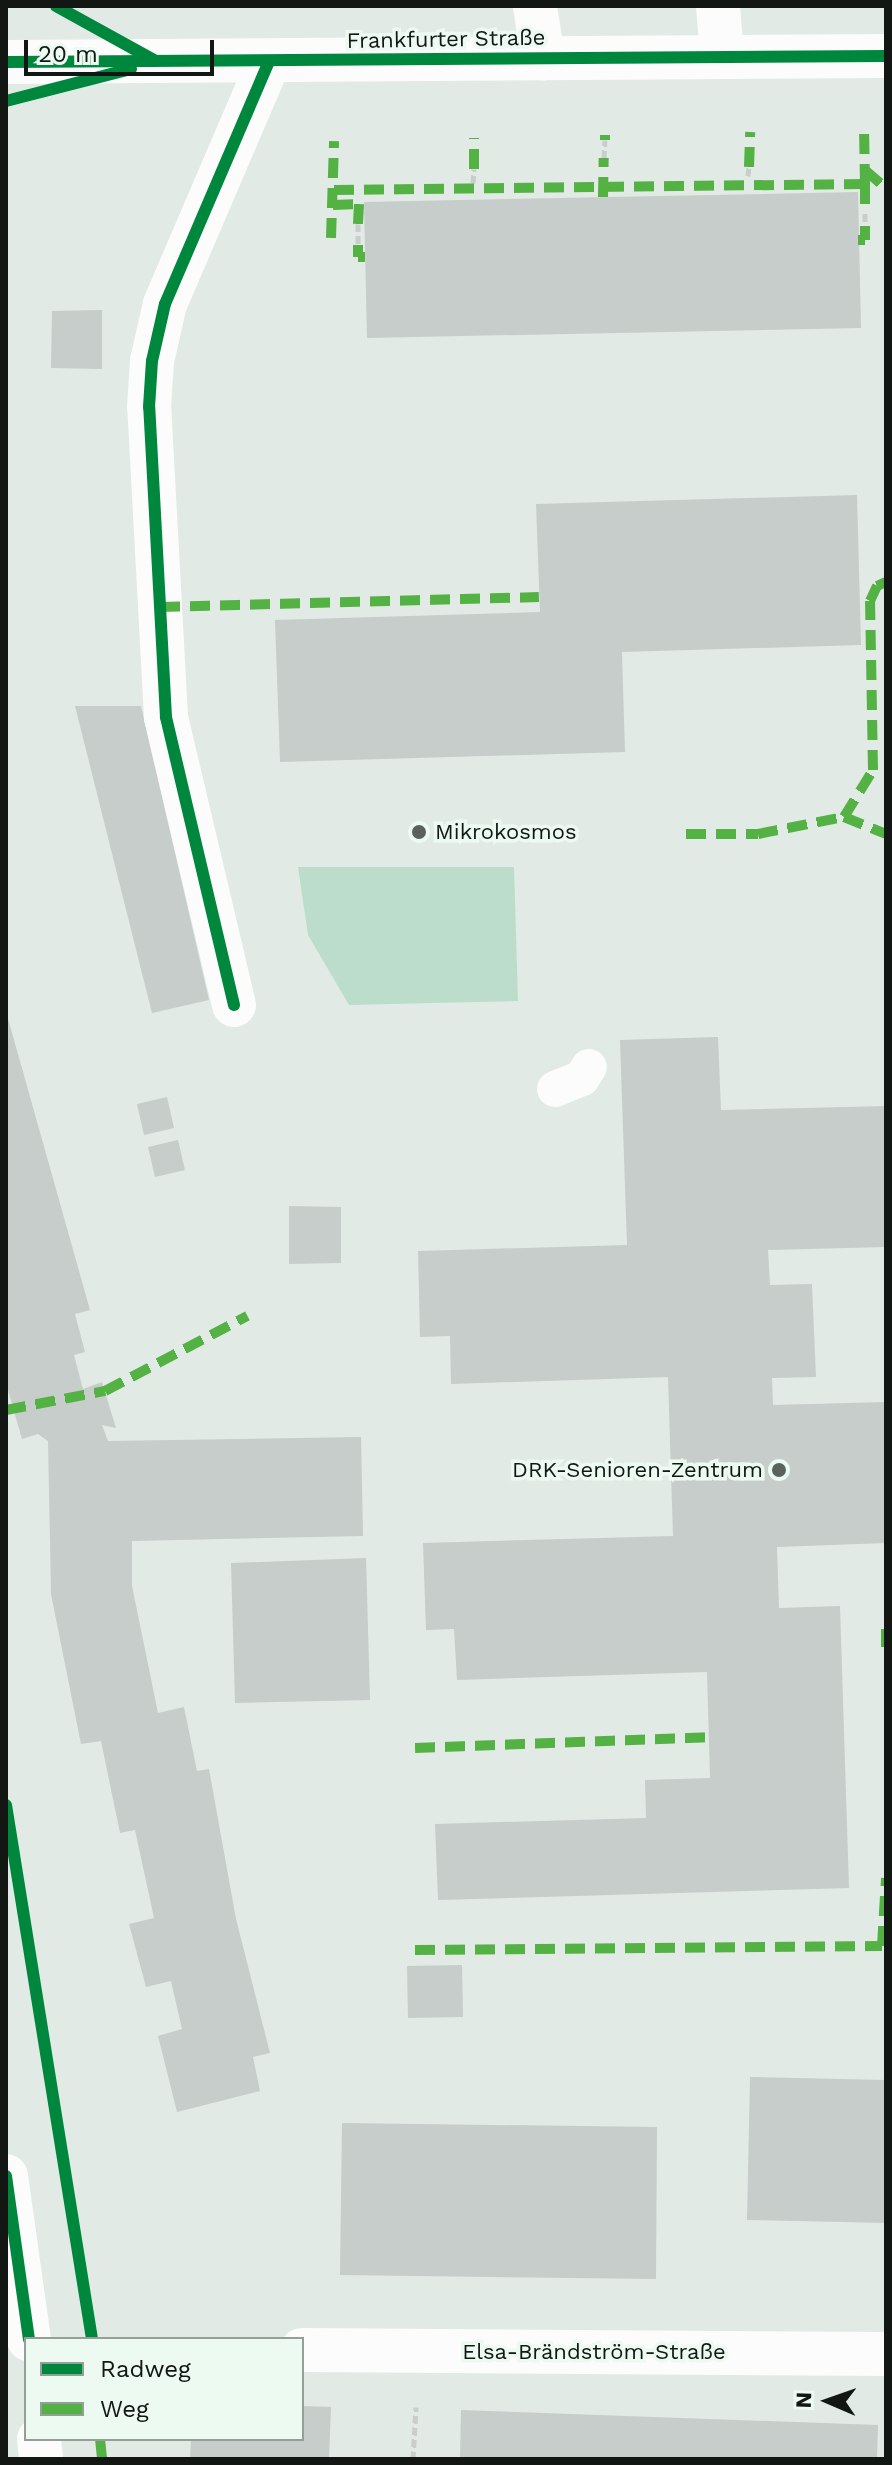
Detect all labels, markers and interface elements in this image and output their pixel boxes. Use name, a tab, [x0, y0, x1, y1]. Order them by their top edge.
scale bar	[28, 24, 218, 74]
street label: Frankfurter Straße	[346, 24, 546, 54]
text: 20 m	[38, 40, 98, 68]
place label: Mikrokosmos	[435, 819, 577, 845]
marker: Mikrokosmos	[410, 823, 428, 841]
place label: DRK-Senioren-Zentrum	[512, 1457, 763, 1483]
marker: DRK-Senioren-Zentrum	[770, 1461, 788, 1479]
legend	[24, 2337, 304, 2441]
street label: Elsa-Brändström-Straße	[462, 2339, 726, 2365]
text: Radweg	[100, 2355, 191, 2383]
north arrow	[788, 2361, 868, 2441]
text: N	[791, 2392, 816, 2409]
text: Weg	[100, 2395, 149, 2423]

